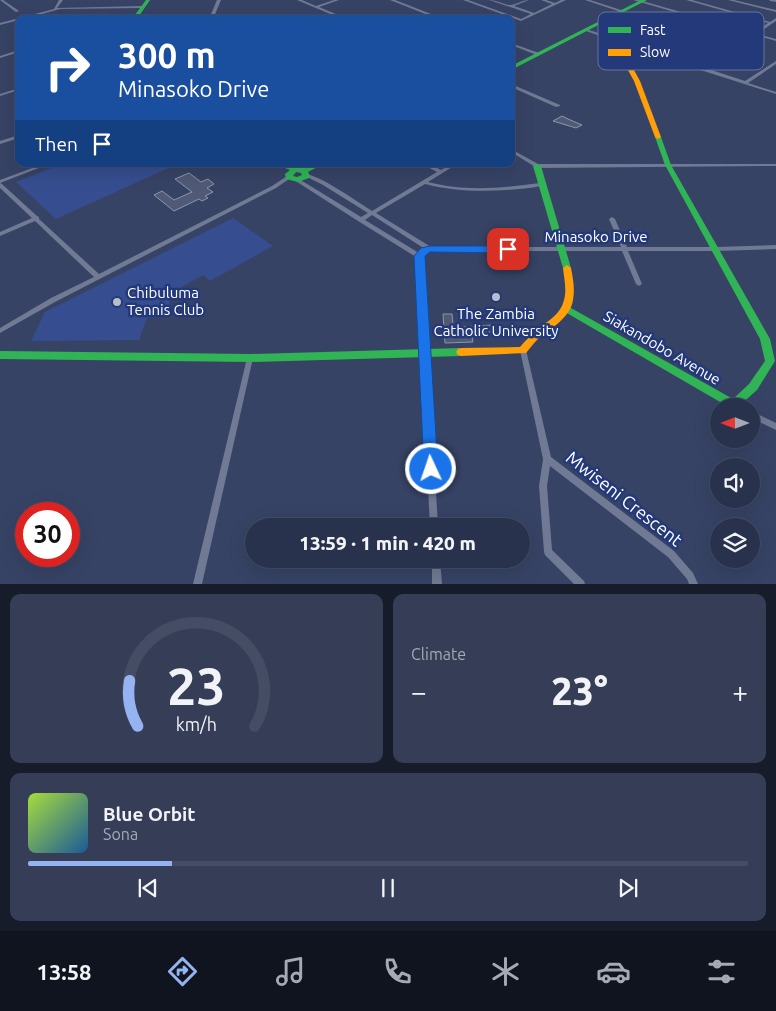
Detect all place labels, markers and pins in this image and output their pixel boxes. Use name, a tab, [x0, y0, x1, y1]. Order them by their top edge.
pin	[487, 228, 529, 270]
place label: Chibuluma Tennis Club	[127, 284, 204, 318]
marker: The Zambia Catholic University	[490, 291, 502, 303]
marker: Chibuluma Tennis Club	[111, 296, 123, 308]
place label: The Zambia Catholic University	[433, 305, 559, 339]

